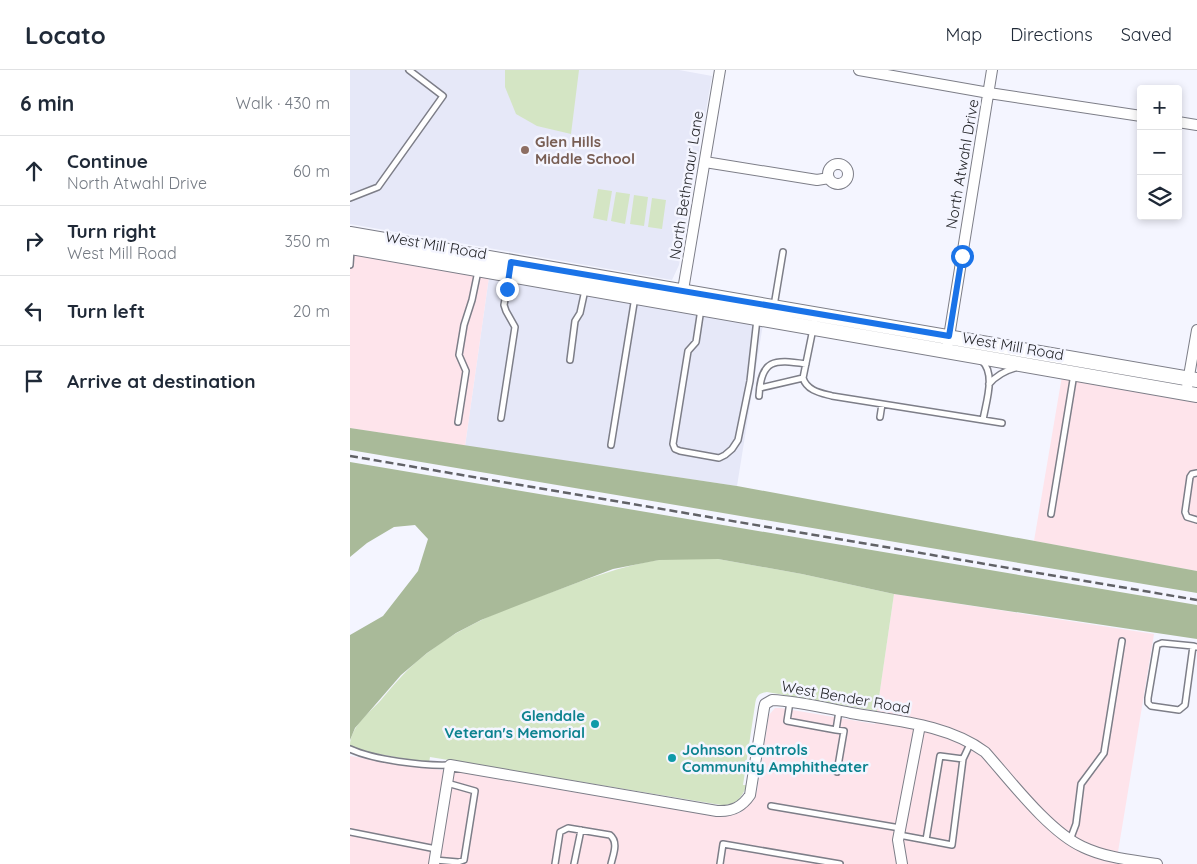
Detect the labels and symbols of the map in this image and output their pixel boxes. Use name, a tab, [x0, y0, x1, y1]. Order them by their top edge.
street label: North Atwahl Drive	[941, 98, 983, 230]
street label: North Bethmaur Lane	[665, 109, 707, 261]
place label: Glen Hills Middle School	[535, 132, 635, 168]
marker: Glen Hills Middle School	[519, 144, 531, 156]
street label: West Mill Road	[384, 227, 488, 263]
route start	[951, 245, 974, 268]
route end	[496, 278, 519, 301]
street label: West Mill Road	[961, 328, 1065, 364]
street label: West Bender Road	[780, 676, 912, 718]
place label: Glendale Veteran's Memorial	[444, 706, 585, 742]
marker: Glendale Veteran's Memorial	[589, 718, 601, 730]
place label: Johnson Controls Community Amphitheater	[682, 740, 869, 776]
marker: Johnson Controls Community Amphitheater	[666, 752, 678, 764]

